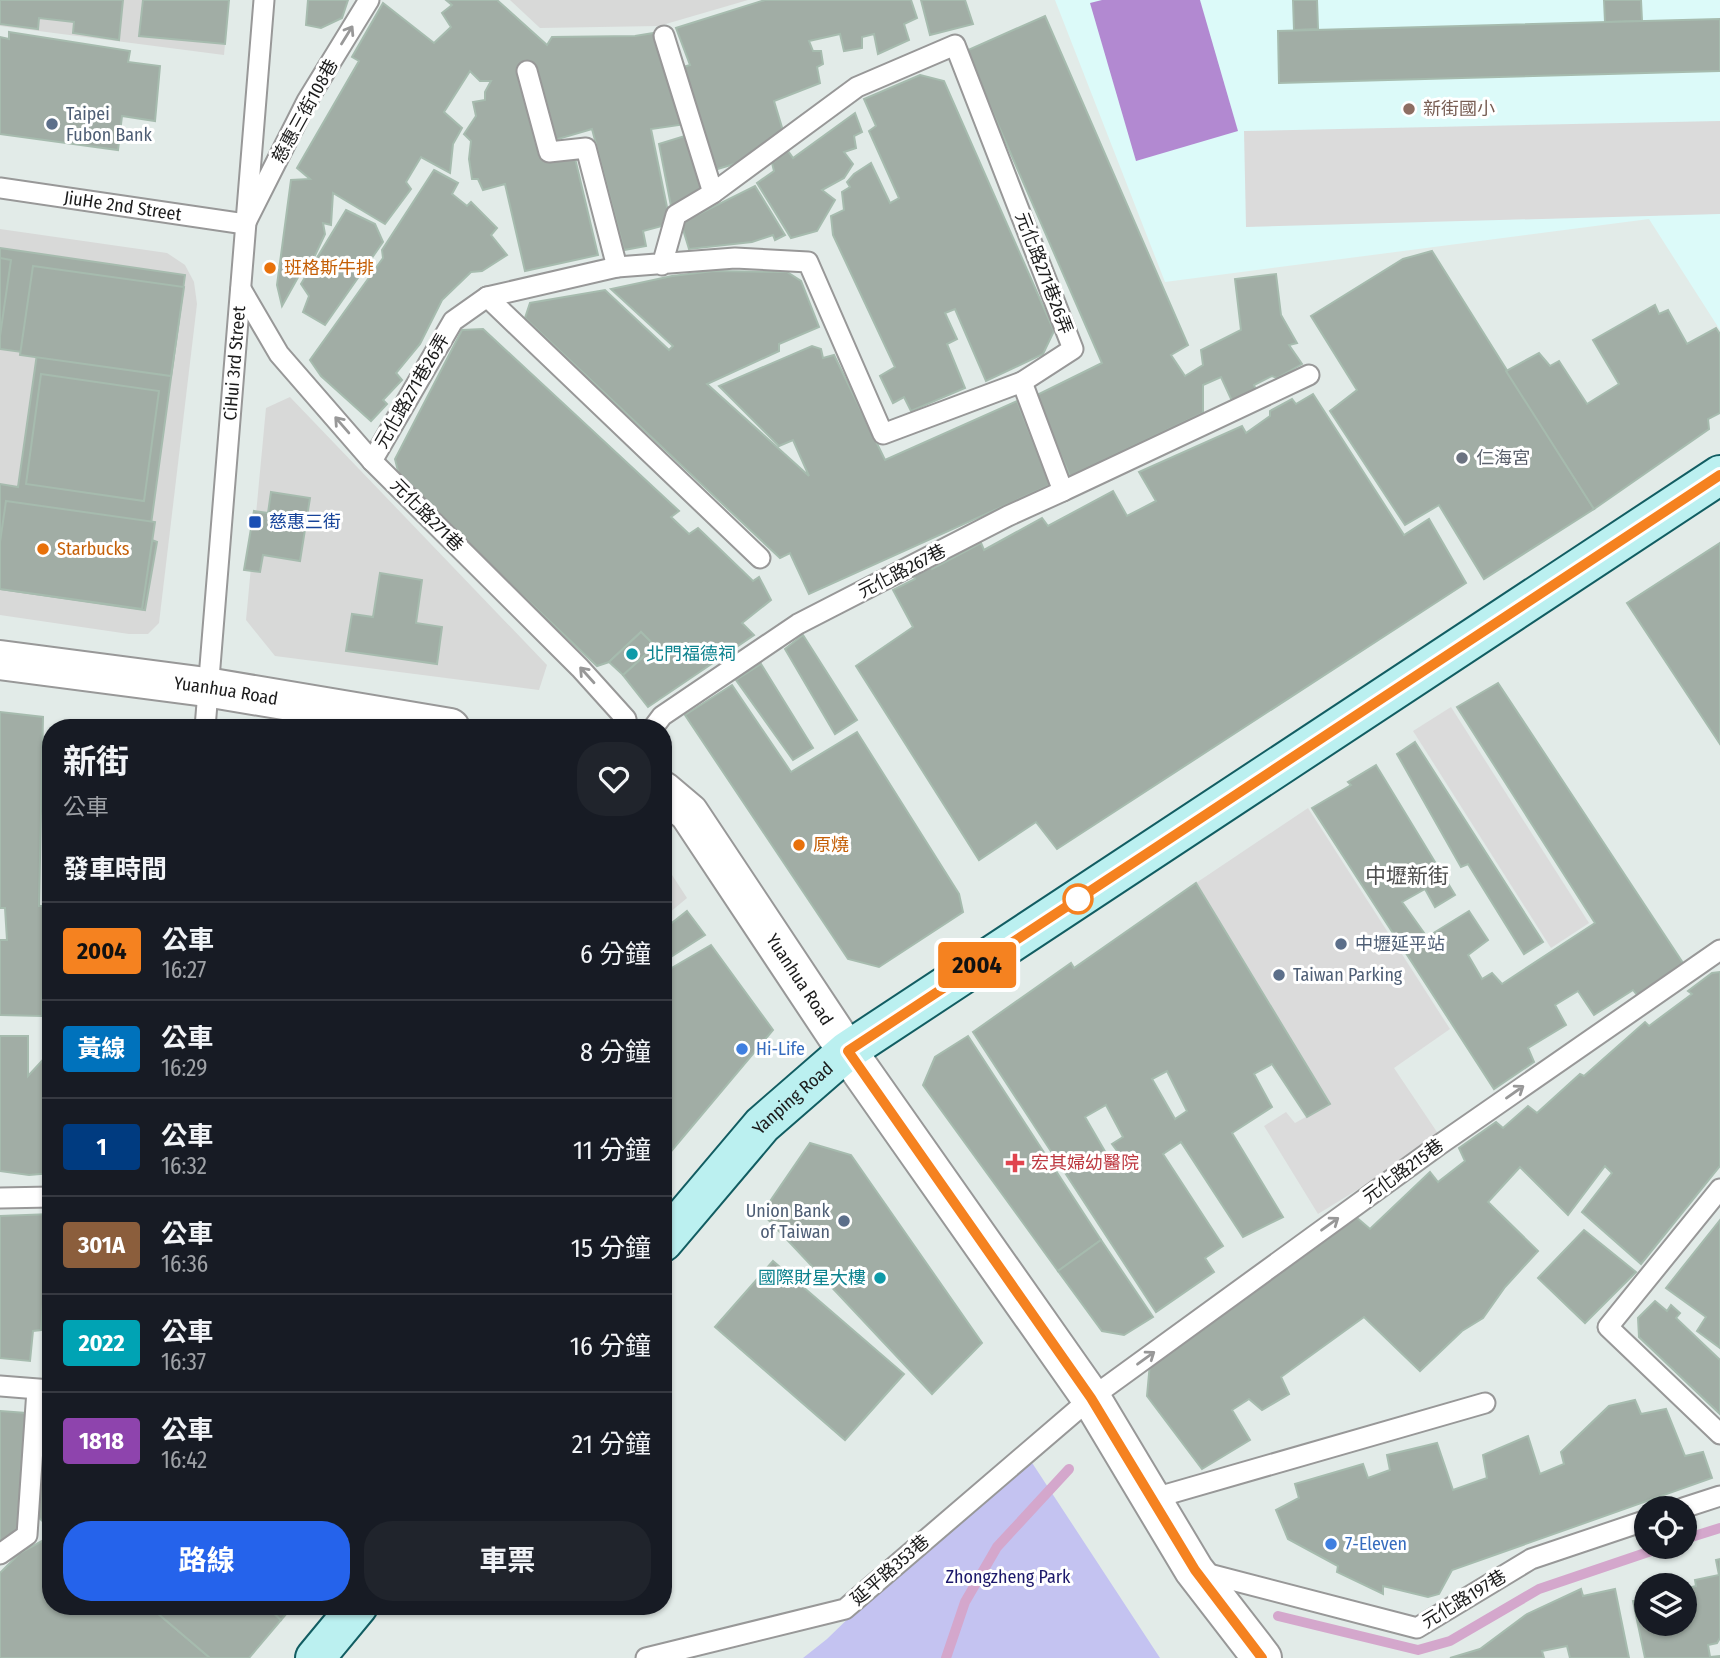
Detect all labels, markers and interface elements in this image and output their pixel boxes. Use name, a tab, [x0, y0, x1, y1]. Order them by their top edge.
one-way arrow	[341, 26, 355, 46]
street label: 慈惠三街108巷	[267, 55, 343, 167]
place label: 新街國小	[1423, 98, 1495, 120]
marker: 新街國小	[1401, 101, 1417, 117]
place label: Taipei Fubon Bank	[66, 103, 153, 146]
marker: Taipei Fubon Bank	[44, 116, 60, 132]
street label: JiuHe 2nd Street	[62, 187, 183, 226]
street label: 元化路271巷26弄	[1011, 209, 1077, 337]
place label: 班格斯牛排	[284, 257, 374, 279]
marker: 班格斯牛排	[262, 260, 278, 276]
street label: CiHui 3rd Street	[219, 305, 250, 421]
street label: 元化路271巷26弄	[370, 330, 454, 452]
one-way arrow	[334, 417, 350, 435]
place label: 仁海宮	[1476, 447, 1530, 469]
marker: 仁海宮	[1454, 450, 1470, 466]
street label: 元化路271巷	[386, 474, 468, 556]
place label: 慈惠三街	[269, 511, 341, 533]
marker: 慈惠三街	[247, 514, 263, 530]
place label: Starbucks	[57, 538, 130, 560]
street label: 元化路267巷	[854, 539, 950, 603]
marker: Starbucks	[35, 541, 51, 557]
place label: 北門福德祠	[646, 643, 736, 665]
marker: 北門福德祠	[624, 646, 640, 662]
one-way arrow	[578, 667, 595, 684]
street label: Yuanhua Road	[172, 672, 280, 710]
text: 新街	[63, 742, 129, 782]
button: heart	[577, 742, 651, 816]
text: 公車	[63, 793, 109, 821]
place label: 原燒	[813, 834, 849, 856]
marker: 原燒	[791, 837, 807, 853]
text: 發車時間	[63, 854, 167, 885]
district label: 中壢新街	[1365, 863, 1449, 889]
unlabelled marker	[1063, 884, 1093, 914]
text: 公車	[162, 925, 214, 956]
street label: Yuanhua Road	[761, 930, 838, 1029]
place label: 中壢延平站	[1355, 933, 1445, 955]
marker: 中壢延平站	[1333, 936, 1349, 952]
text: 2004	[77, 937, 127, 965]
text: 6 分鐘	[580, 939, 651, 970]
line badge: 2004	[928, 942, 1026, 988]
text: 2004	[952, 951, 1002, 979]
text: 16:27	[162, 956, 206, 984]
place label: Taiwan Parking	[1293, 964, 1403, 986]
marker: Taiwan Parking	[1271, 967, 1287, 983]
text: 公車	[161, 1023, 213, 1054]
text: 黃線	[78, 1035, 126, 1063]
text: 8 分鐘	[580, 1037, 651, 1068]
place label: Hi-Life	[756, 1038, 805, 1060]
marker: Hi-Life	[734, 1041, 750, 1057]
text: 16:29	[161, 1054, 207, 1082]
street label: Yanping Road	[748, 1057, 837, 1139]
one-way arrow	[1505, 1085, 1524, 1099]
text: 公車	[161, 1121, 213, 1152]
text: 1	[96, 1133, 107, 1161]
street label: 元化路215巷	[1358, 1134, 1448, 1208]
text: 11 分鐘	[573, 1135, 651, 1166]
text: 16:32	[161, 1152, 207, 1180]
place label: 宏其婦幼醫院	[1031, 1152, 1139, 1174]
marker: 宏其婦幼醫院	[1005, 1153, 1025, 1173]
place label: Union Bank of Taiwan	[746, 1200, 831, 1243]
marker: Union Bank of Taiwan	[836, 1213, 852, 1229]
one-way arrow	[1320, 1217, 1339, 1232]
text: 公車	[161, 1219, 213, 1250]
text: 301A	[78, 1231, 125, 1259]
text: 15 分鐘	[571, 1233, 651, 1264]
text: 16:36	[161, 1250, 208, 1278]
place label: 國際財星大樓	[758, 1267, 866, 1289]
marker: 國際財星大樓	[872, 1270, 888, 1286]
text: 公車	[161, 1317, 213, 1348]
text: 2022	[78, 1329, 125, 1357]
text: 16 分鐘	[570, 1331, 651, 1362]
text: 16:37	[161, 1348, 206, 1376]
one-way arrow	[1136, 1351, 1155, 1365]
text: 公車	[161, 1415, 213, 1446]
text: 1818	[79, 1427, 124, 1455]
text: 21 分鐘	[572, 1429, 651, 1460]
text: 16:42	[161, 1446, 207, 1474]
map controls	[1634, 1496, 1697, 1636]
button: locate	[1634, 1496, 1697, 1559]
button: 路線	[63, 1521, 350, 1601]
button: 車票	[364, 1521, 651, 1601]
street label: 延平路353巷	[846, 1530, 934, 1610]
place label: 7-Eleven	[1345, 1533, 1407, 1555]
marker: 7-Eleven	[1323, 1536, 1339, 1552]
street label: 元化路197巷	[1418, 1565, 1510, 1633]
park label: Zhongzheng Park	[946, 1566, 1071, 1588]
button: layers	[1634, 1573, 1697, 1636]

